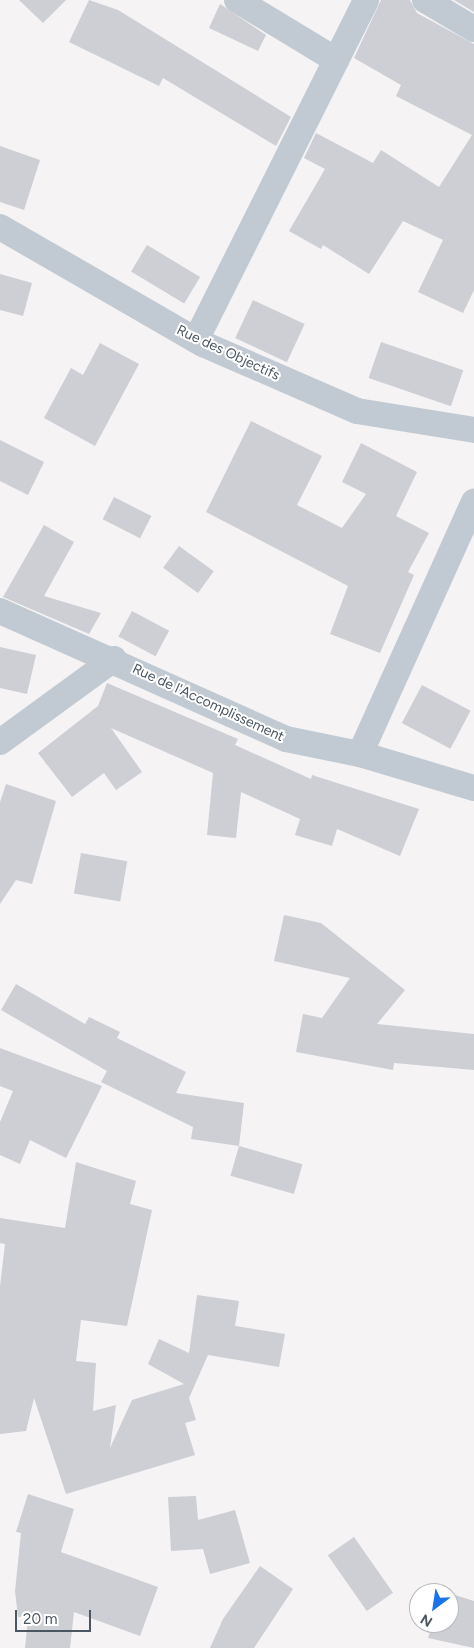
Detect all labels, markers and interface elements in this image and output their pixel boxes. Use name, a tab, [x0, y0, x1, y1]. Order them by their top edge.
street label: Rue des Objectifs	[174, 322, 282, 384]
street label: Rue de l'Accomplissement	[130, 660, 286, 746]
north arrow	[409, 1583, 459, 1633]
scale bar	[18, 1600, 94, 1632]
text: 20 m	[23, 1610, 57, 1628]
text: N	[418, 1610, 436, 1631]

